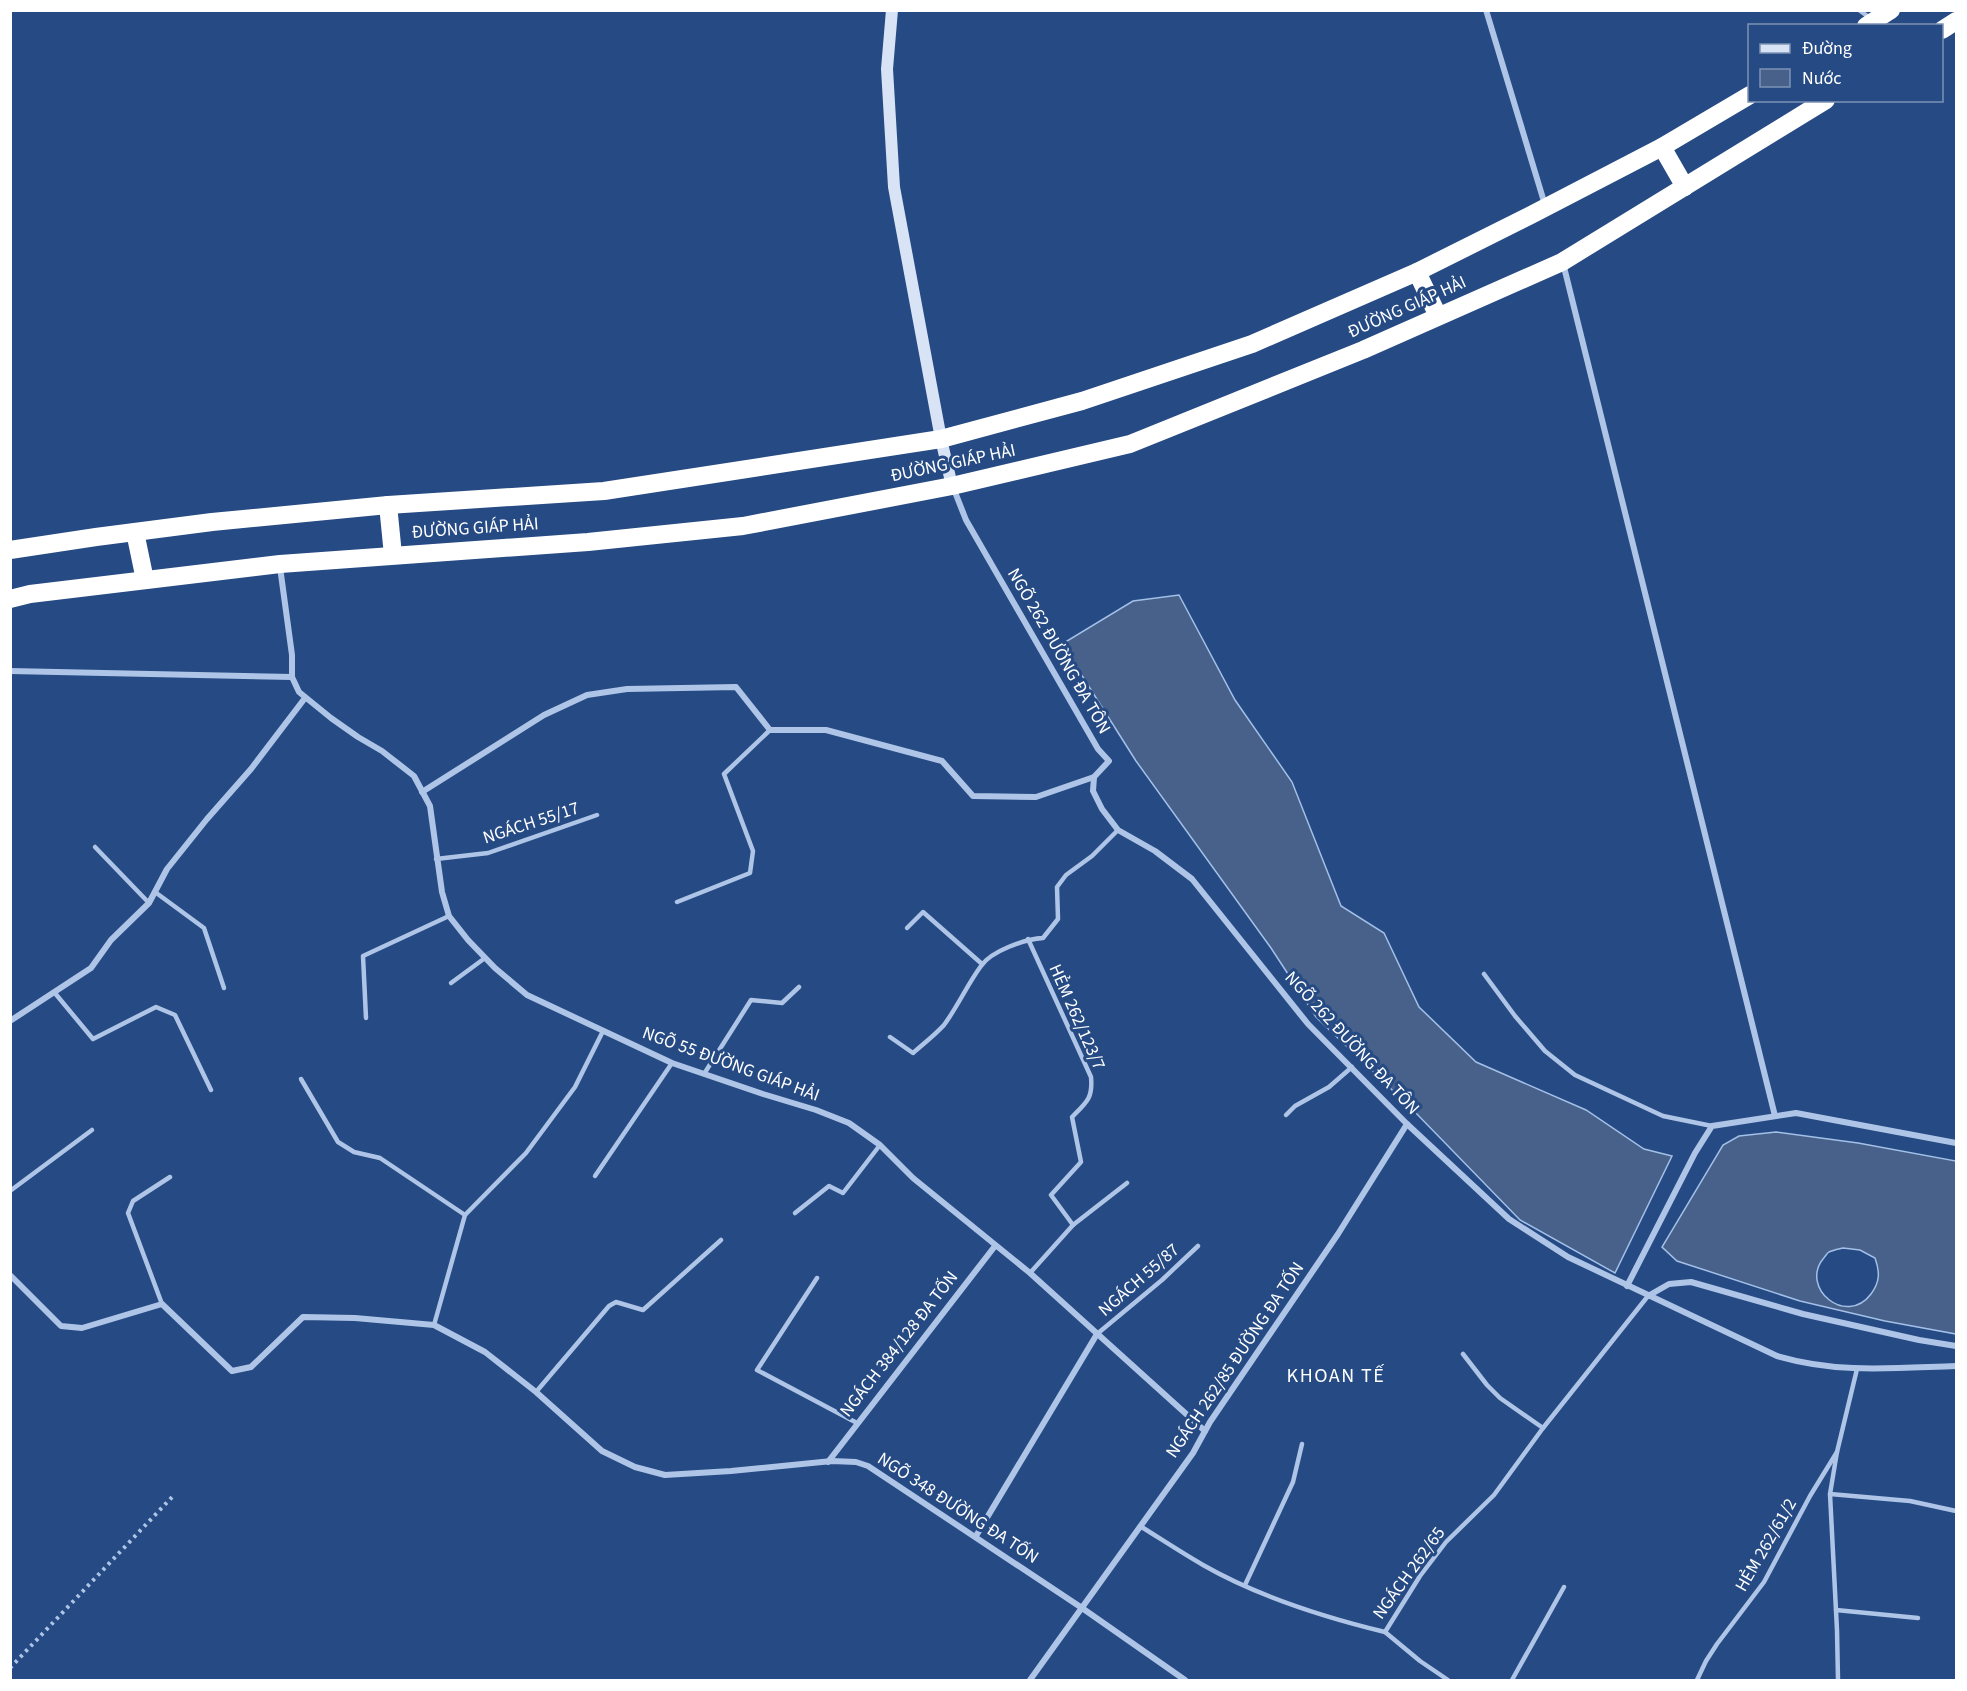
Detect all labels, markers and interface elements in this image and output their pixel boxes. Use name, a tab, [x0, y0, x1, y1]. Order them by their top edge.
legend	[1748, 24, 1943, 102]
text: Đường	[1802, 36, 1852, 61]
text: Nước	[1802, 66, 1841, 91]
street label: ĐƯỜNG GIÁP HẢI	[1344, 270, 1470, 344]
street label: ĐƯỜNG GIÁP HẢI	[888, 438, 1018, 488]
street label: ĐƯỜNG GIÁP HẢI	[411, 511, 539, 545]
street label: NGÕ 262 ĐƯỜNG ĐA TÔN	[1001, 563, 1117, 739]
street label: NGÁCH 55/17	[480, 796, 582, 850]
street label: HẺM 262/123/7	[1043, 960, 1111, 1074]
street label: NGÕ 262 ĐƯỜNG ĐA TÔN	[1279, 966, 1425, 1120]
street label: NGÕ 55 ĐƯỜNG GIÁP HẢI	[639, 1020, 823, 1108]
street label: NGÁCH 55/87	[1093, 1238, 1185, 1322]
street label: NGÁCH 262/85 ĐƯỜNG ĐA TỐN	[1160, 1257, 1310, 1463]
street label: NGÁCH 384/128 ĐA TỐN	[834, 1266, 964, 1422]
district label: KHOAN TẾ	[1287, 1362, 1385, 1390]
street label: NGÕ 348 ĐƯỜNG ĐA TỐN	[872, 1446, 1044, 1570]
street label: HẺM 262/61/2	[1729, 1494, 1803, 1596]
street label: NGÁCH 262/65	[1367, 1522, 1451, 1624]

